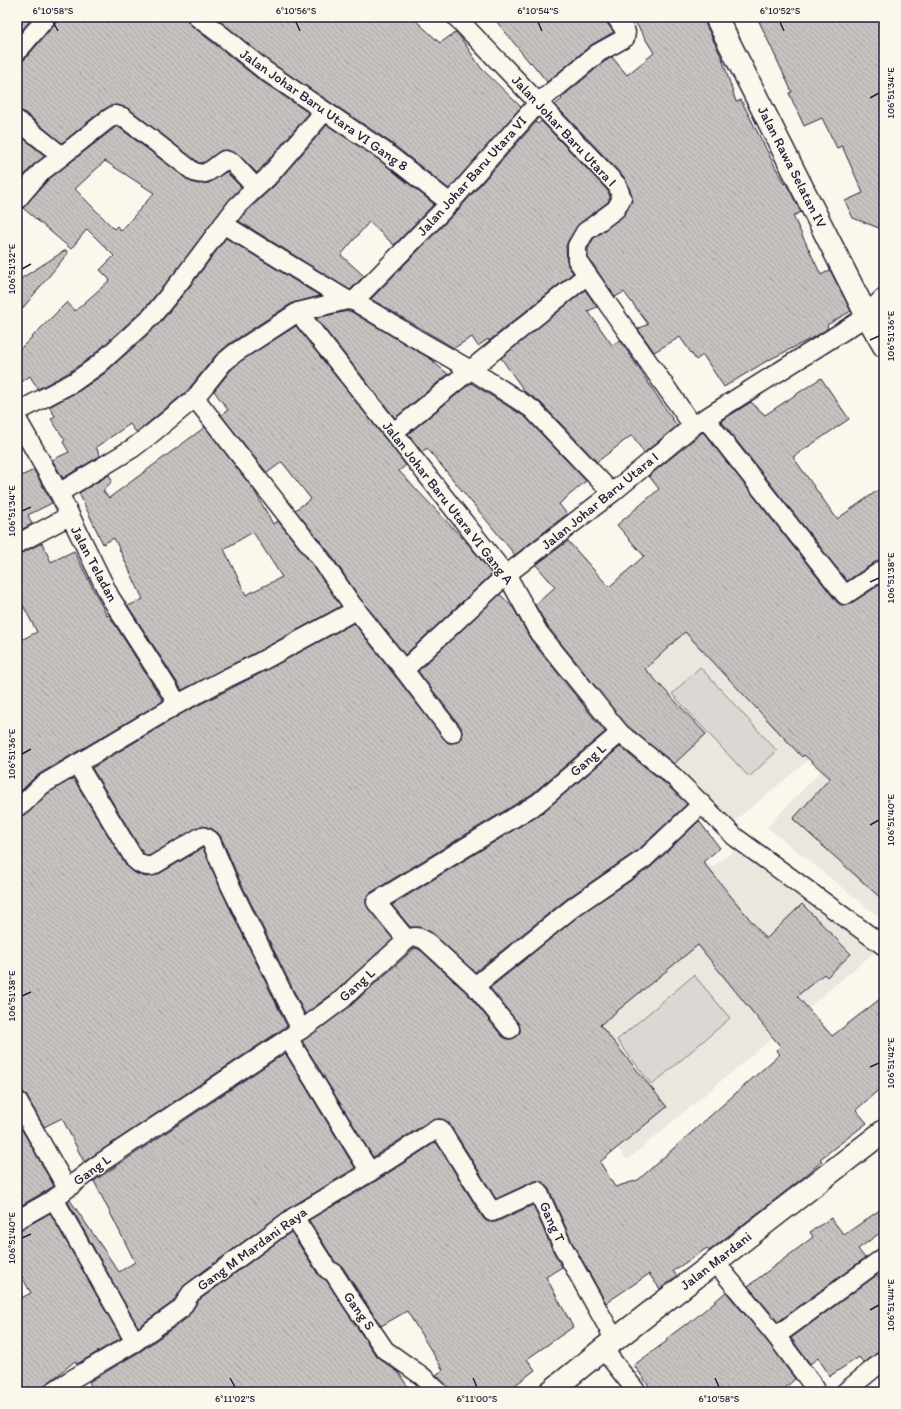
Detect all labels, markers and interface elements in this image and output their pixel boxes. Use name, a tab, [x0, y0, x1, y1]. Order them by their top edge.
text: 6°10'58"S	[33, 4, 74, 17]
text: 6°10'56"S	[276, 4, 317, 17]
text: 6°10'54"S	[517, 4, 559, 17]
text: 6°10'52"S	[760, 4, 801, 17]
street label: Jalan Johar Baru Utara VI Gang 8	[237, 45, 412, 175]
text: 106°51'34"E	[884, 67, 897, 119]
street label: Jalan Johar Baru Utara I	[508, 72, 620, 190]
street label: Jalan Rawa Selatan IV	[754, 103, 830, 231]
street label: Jalan Johar Baru Utara VI	[414, 113, 530, 239]
text: 106°51'32"E	[5, 243, 18, 294]
text: 106°51'36"E	[884, 310, 897, 361]
street label: Jalan Johar Baru Utara VI Gang A	[379, 418, 517, 588]
street label: Jalan Johar Baru Utara I	[538, 449, 662, 553]
text: 106°51'34"E	[5, 485, 18, 537]
street label: Jalan Teladan	[67, 523, 121, 605]
text: 106°51'38"E	[884, 552, 897, 603]
text: 106°51'36"E	[5, 728, 18, 779]
street label: Gang L	[566, 740, 610, 780]
text: 106°51'40"E	[884, 793, 897, 846]
street label: Gang L	[336, 965, 378, 1005]
text: 106°51'38"E	[5, 970, 18, 1021]
text: 106°51'42"E	[884, 1037, 897, 1089]
street label: Gang L	[70, 1151, 114, 1189]
street label: Gang T	[535, 1199, 569, 1245]
street label: Gang M Mardani Raya	[194, 1203, 310, 1294]
text: 106°51'40"E	[5, 1211, 18, 1264]
street label: Jalan Mardani	[677, 1228, 755, 1294]
text: 106°51'44"E	[884, 1279, 897, 1331]
street label: Gang S	[340, 1289, 378, 1334]
text: 6°11'02"S	[215, 1392, 255, 1405]
text: 6°11'00"S	[457, 1392, 498, 1405]
text: 6°10'58"S	[699, 1392, 740, 1405]

